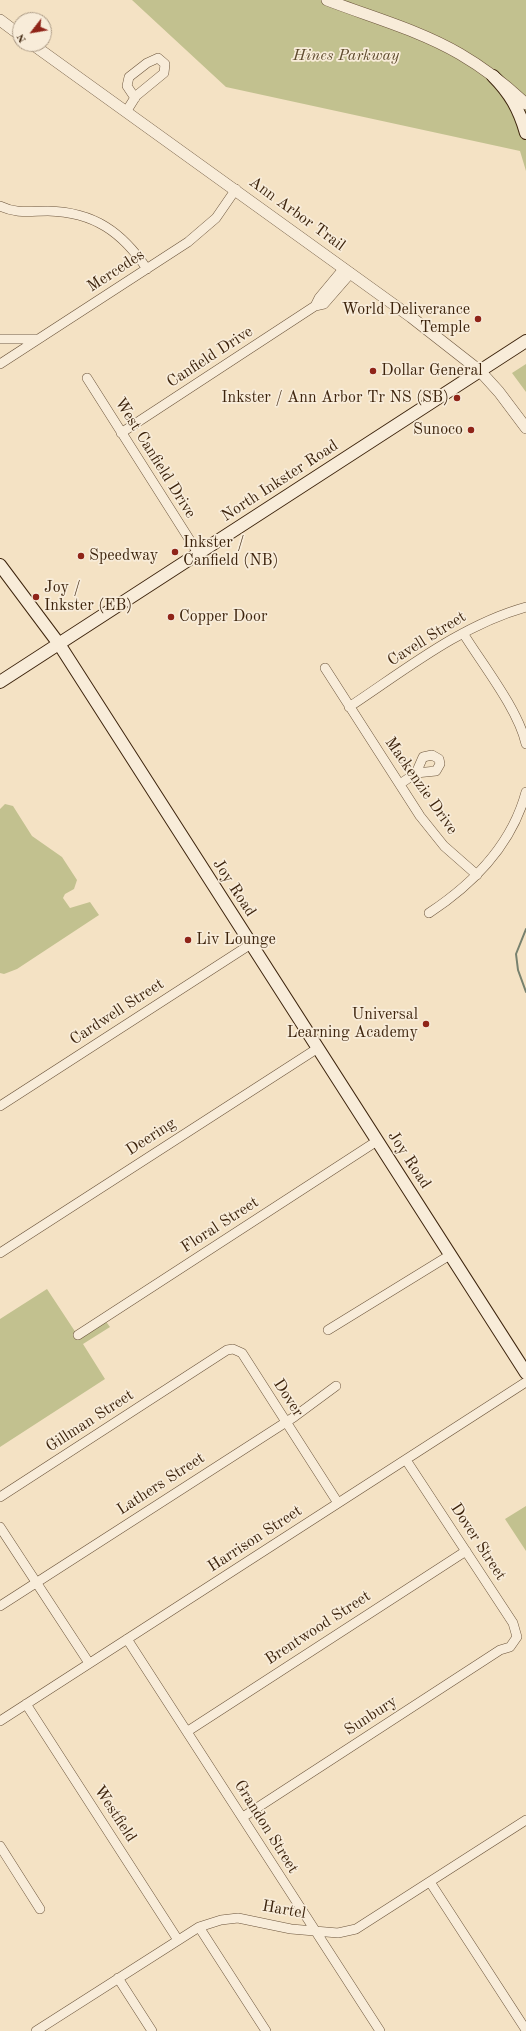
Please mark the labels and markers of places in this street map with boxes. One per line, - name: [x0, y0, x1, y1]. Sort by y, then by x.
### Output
- place label: World Deliverance Temple: [342, 300, 470, 338]
- marker: World Deliverance Temple: [473, 314, 483, 324]
- place label: Dollar General: [381, 361, 483, 381]
- marker: Dollar General: [368, 366, 378, 376]
- place label: Inkster / Ann Arbor Tr NS (SB): [221, 388, 449, 408]
- marker: Inkster / Ann Arbor Tr NS (SB): [452, 393, 462, 403]
- place label: Sunoco: [413, 420, 463, 440]
- marker: Sunoco: [466, 425, 476, 435]
- place label: Inkster / Canfield (NB): [183, 533, 278, 571]
- place label: Speedway: [89, 546, 158, 566]
- marker: Inkster / Canfield (NB): [170, 547, 180, 557]
- marker: Speedway: [76, 551, 86, 561]
- place label: Joy / Inkster (EB): [44, 578, 132, 616]
- marker: Joy / Inkster (EB): [31, 592, 41, 602]
- place label: Copper Door: [179, 607, 268, 627]
- marker: Copper Door: [166, 612, 176, 622]
- place label: Liv Lounge: [196, 930, 276, 950]
- marker: Liv Lounge: [183, 935, 193, 945]
- place label: Universal Learning Academy: [287, 1005, 418, 1043]
- marker: Universal Learning Academy: [421, 1019, 431, 1029]

